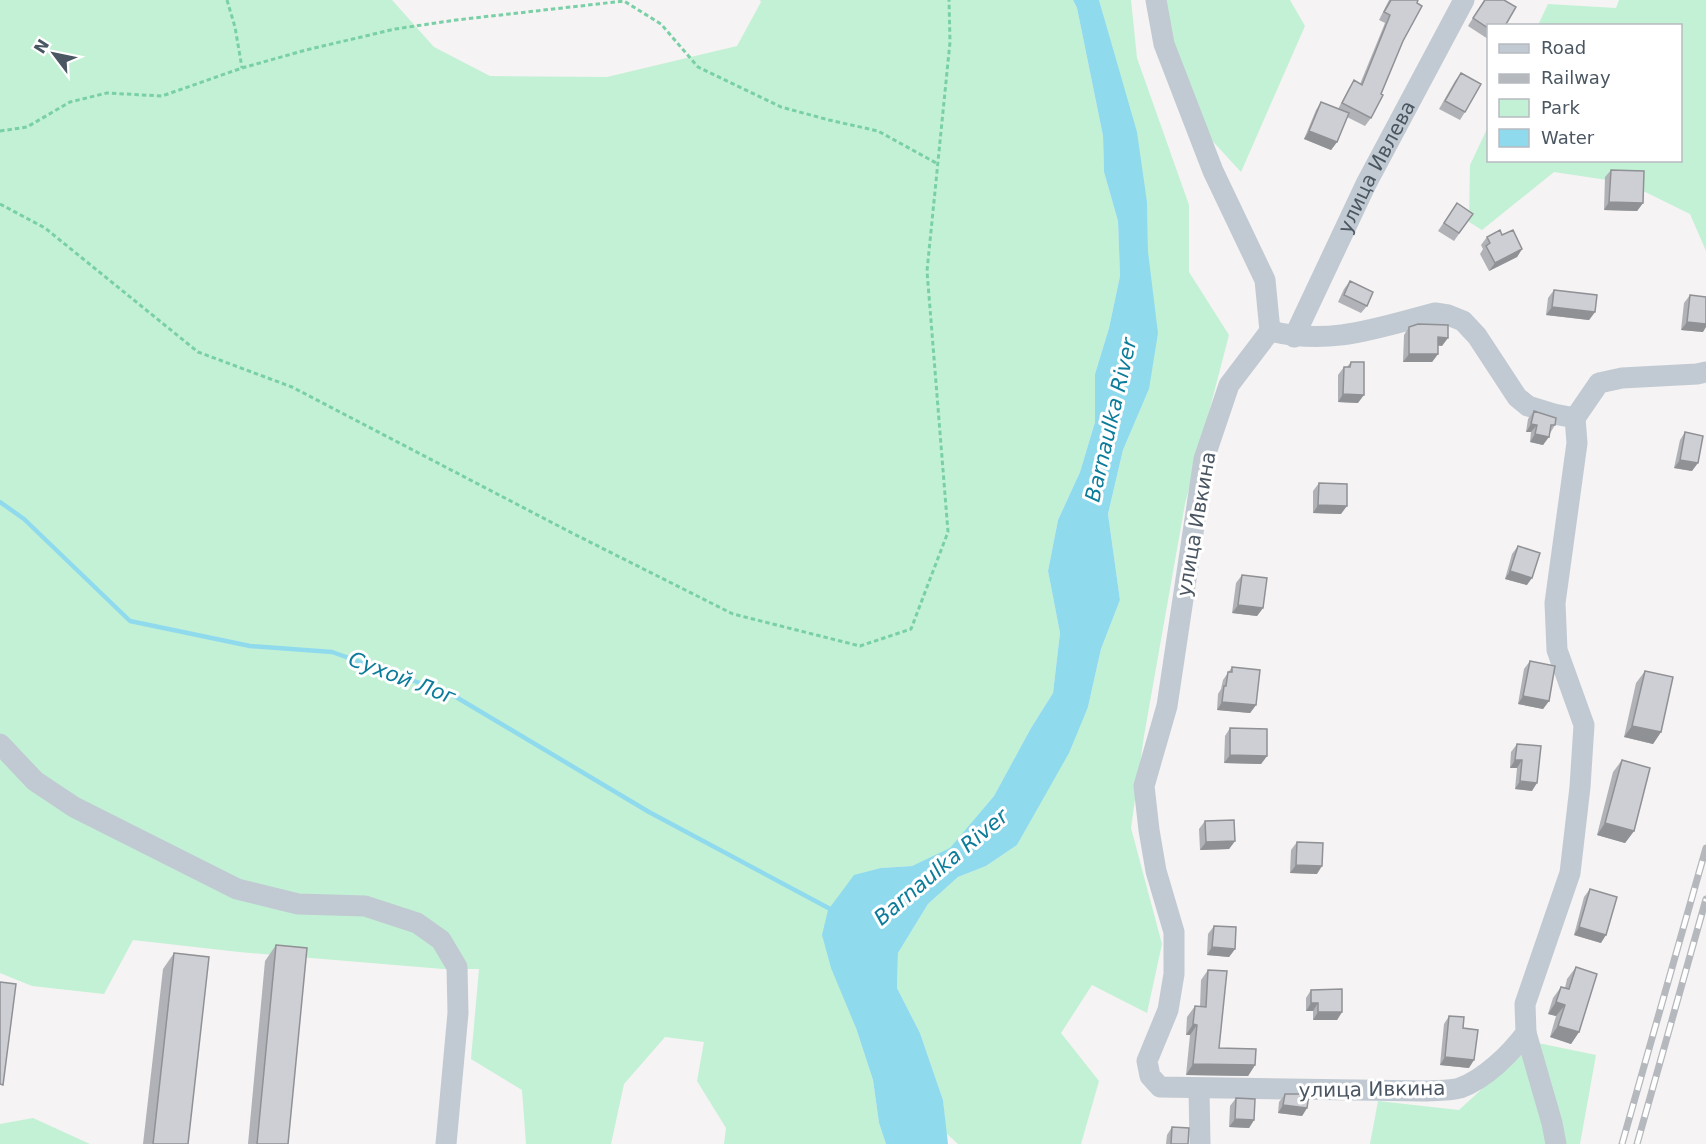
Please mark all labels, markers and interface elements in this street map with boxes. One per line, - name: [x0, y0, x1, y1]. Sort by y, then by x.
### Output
- north arrow: [24, 24, 84, 84]
- legend: [1487, 24, 1682, 162]
- text: N: [30, 36, 53, 57]
- text: Road: [1541, 37, 1586, 58]
- text: Railway: [1541, 67, 1611, 88]
- street label: улица Ивлева: [1333, 96, 1420, 237]
- text: Park: [1541, 97, 1580, 118]
- text: Water: [1541, 127, 1595, 148]
- water label: Barnaulka River: [1080, 334, 1142, 504]
- street label: улица Ивкина: [1171, 450, 1221, 598]
- water label: Сухой Лог: [345, 647, 460, 710]
- water label: Barnaulka River: [869, 803, 1014, 930]
- street label: улица Ивкина: [1298, 1076, 1446, 1102]

